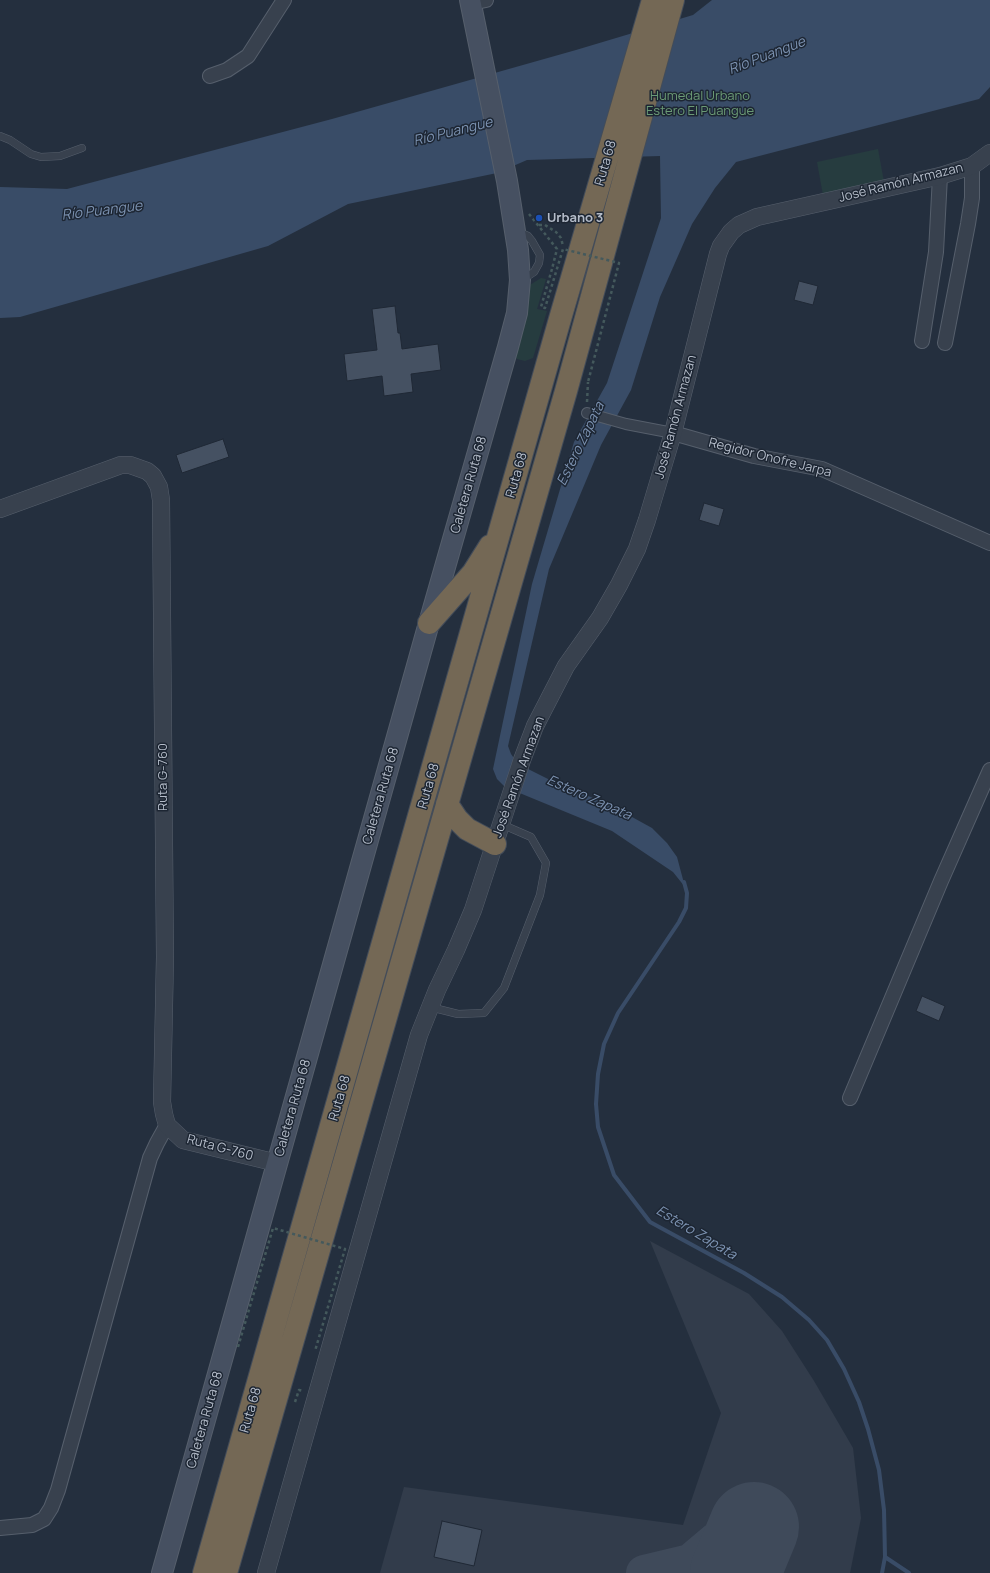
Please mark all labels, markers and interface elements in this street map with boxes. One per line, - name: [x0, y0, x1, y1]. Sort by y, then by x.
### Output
- water label: Río Puangue: [726, 34, 808, 78]
- park label: Humedal Urbano Estero El Puangue: [646, 88, 754, 119]
- water label: Río Puangue: [412, 114, 494, 150]
- street label: Ruta 68: [592, 138, 620, 188]
- street label: José Ramón Armazan: [837, 160, 965, 206]
- water label: Río Puangue: [61, 198, 143, 224]
- place label: Urbano 3: [547, 210, 603, 226]
- marker: Urbano 3: [534, 213, 544, 223]
- street label: José Ramón Armazan: [652, 353, 700, 481]
- water label: Estero Zapata: [554, 400, 608, 488]
- street label: Caletera Ruta 68: [448, 435, 490, 535]
- street label: Regidor Onofre Jarpa: [707, 435, 833, 481]
- street label: Ruta 68: [503, 450, 531, 500]
- street label: José Ramón Armazan: [490, 714, 548, 840]
- street label: Ruta G-760: [155, 743, 171, 811]
- street label: Caletera Ruta 68: [360, 746, 402, 846]
- street label: Ruta 68: [415, 761, 443, 811]
- water label: Estero Zapata: [544, 772, 634, 824]
- street label: Caletera Ruta 68: [272, 1058, 314, 1158]
- street label: Ruta 68: [326, 1073, 354, 1123]
- street label: Ruta G-760: [185, 1132, 255, 1164]
- water label: Estero Zapata: [653, 1202, 739, 1264]
- street label: Caletera Ruta 68: [184, 1370, 226, 1470]
- street label: Ruta 68: [237, 1385, 265, 1435]

